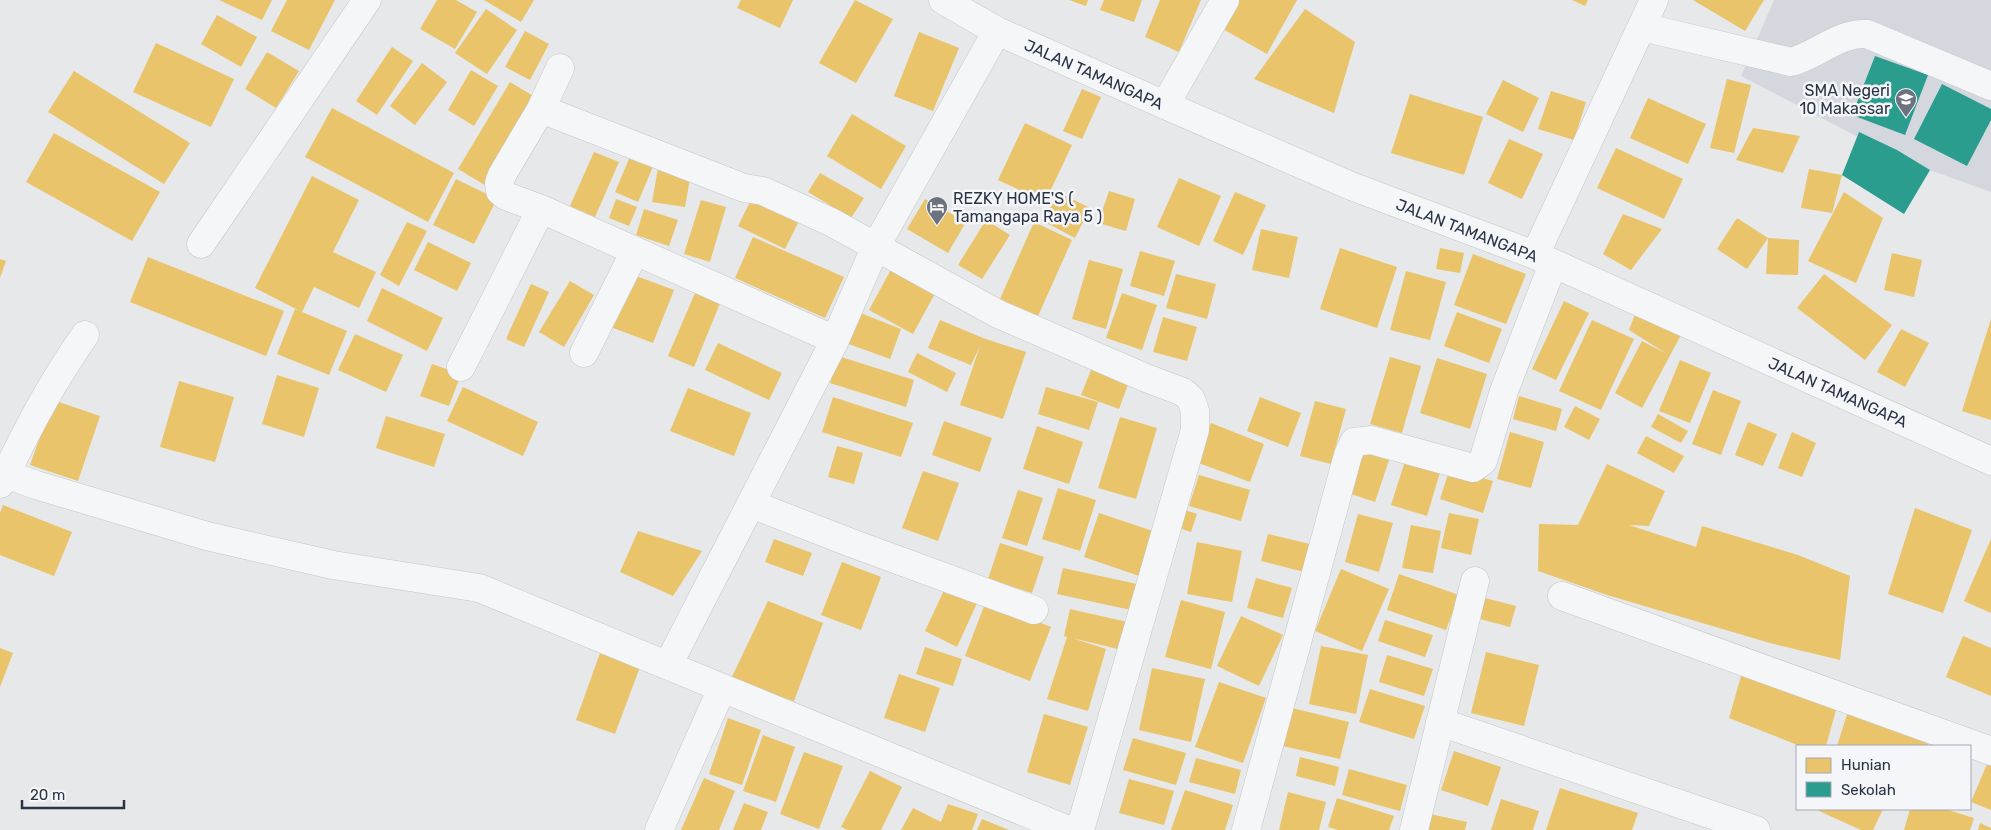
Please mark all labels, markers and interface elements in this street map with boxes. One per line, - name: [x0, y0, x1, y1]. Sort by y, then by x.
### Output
- street label: JALAN TAMANGAPA: [1021, 35, 1166, 114]
- place label: SMA Negeri 10 Makassar: [1799, 81, 1890, 118]
- school or university icon: SMA Negeri 10 Makassar: [1894, 87, 1918, 118]
- place label: REZKY HOME'S ( Tamangapa Raya 5 ): [953, 189, 1102, 226]
- hotel icon: REZKY HOME'S ( Tamangapa Raya 5 ): [925, 195, 949, 226]
- street label: JALAN TAMANGAPA: [1393, 195, 1541, 266]
- street label: JALAN TAMANGAPA: [1765, 353, 1910, 432]
- legend: [1796, 745, 1971, 810]
- text: Hunian: [1841, 756, 1891, 774]
- scale bar: [22, 778, 125, 810]
- text: Sekolah: [1841, 781, 1896, 799]
- text: 20 m: [30, 786, 65, 804]

